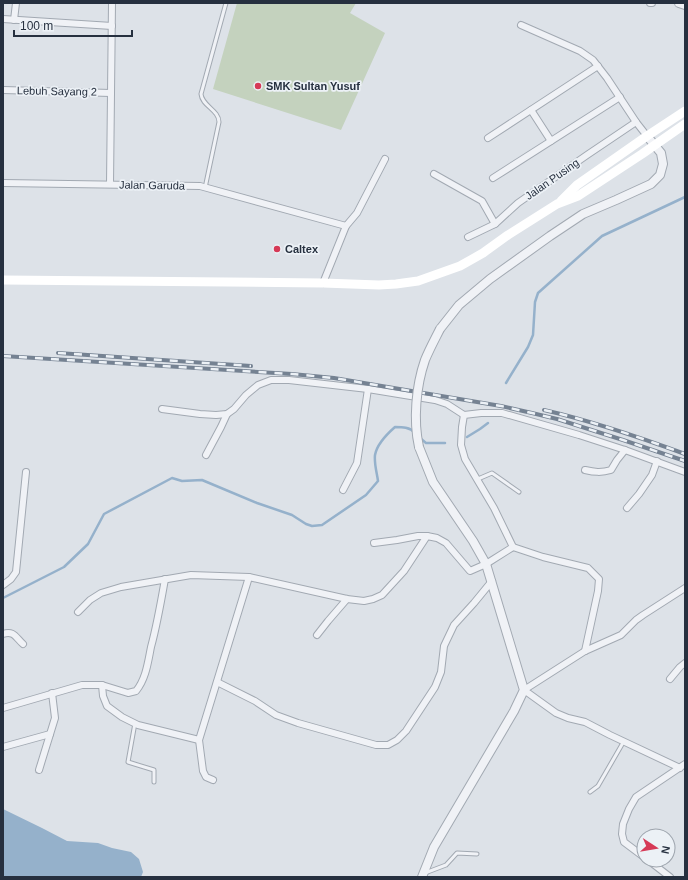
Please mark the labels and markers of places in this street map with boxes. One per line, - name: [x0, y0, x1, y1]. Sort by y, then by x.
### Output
- place label: SMK Sultan Yusuf: [266, 80, 360, 92]
- marker: SMK Sultan Yusuf: [253, 81, 263, 91]
- place label: Caltex: [285, 243, 319, 255]
- marker: Caltex: [272, 244, 282, 254]

